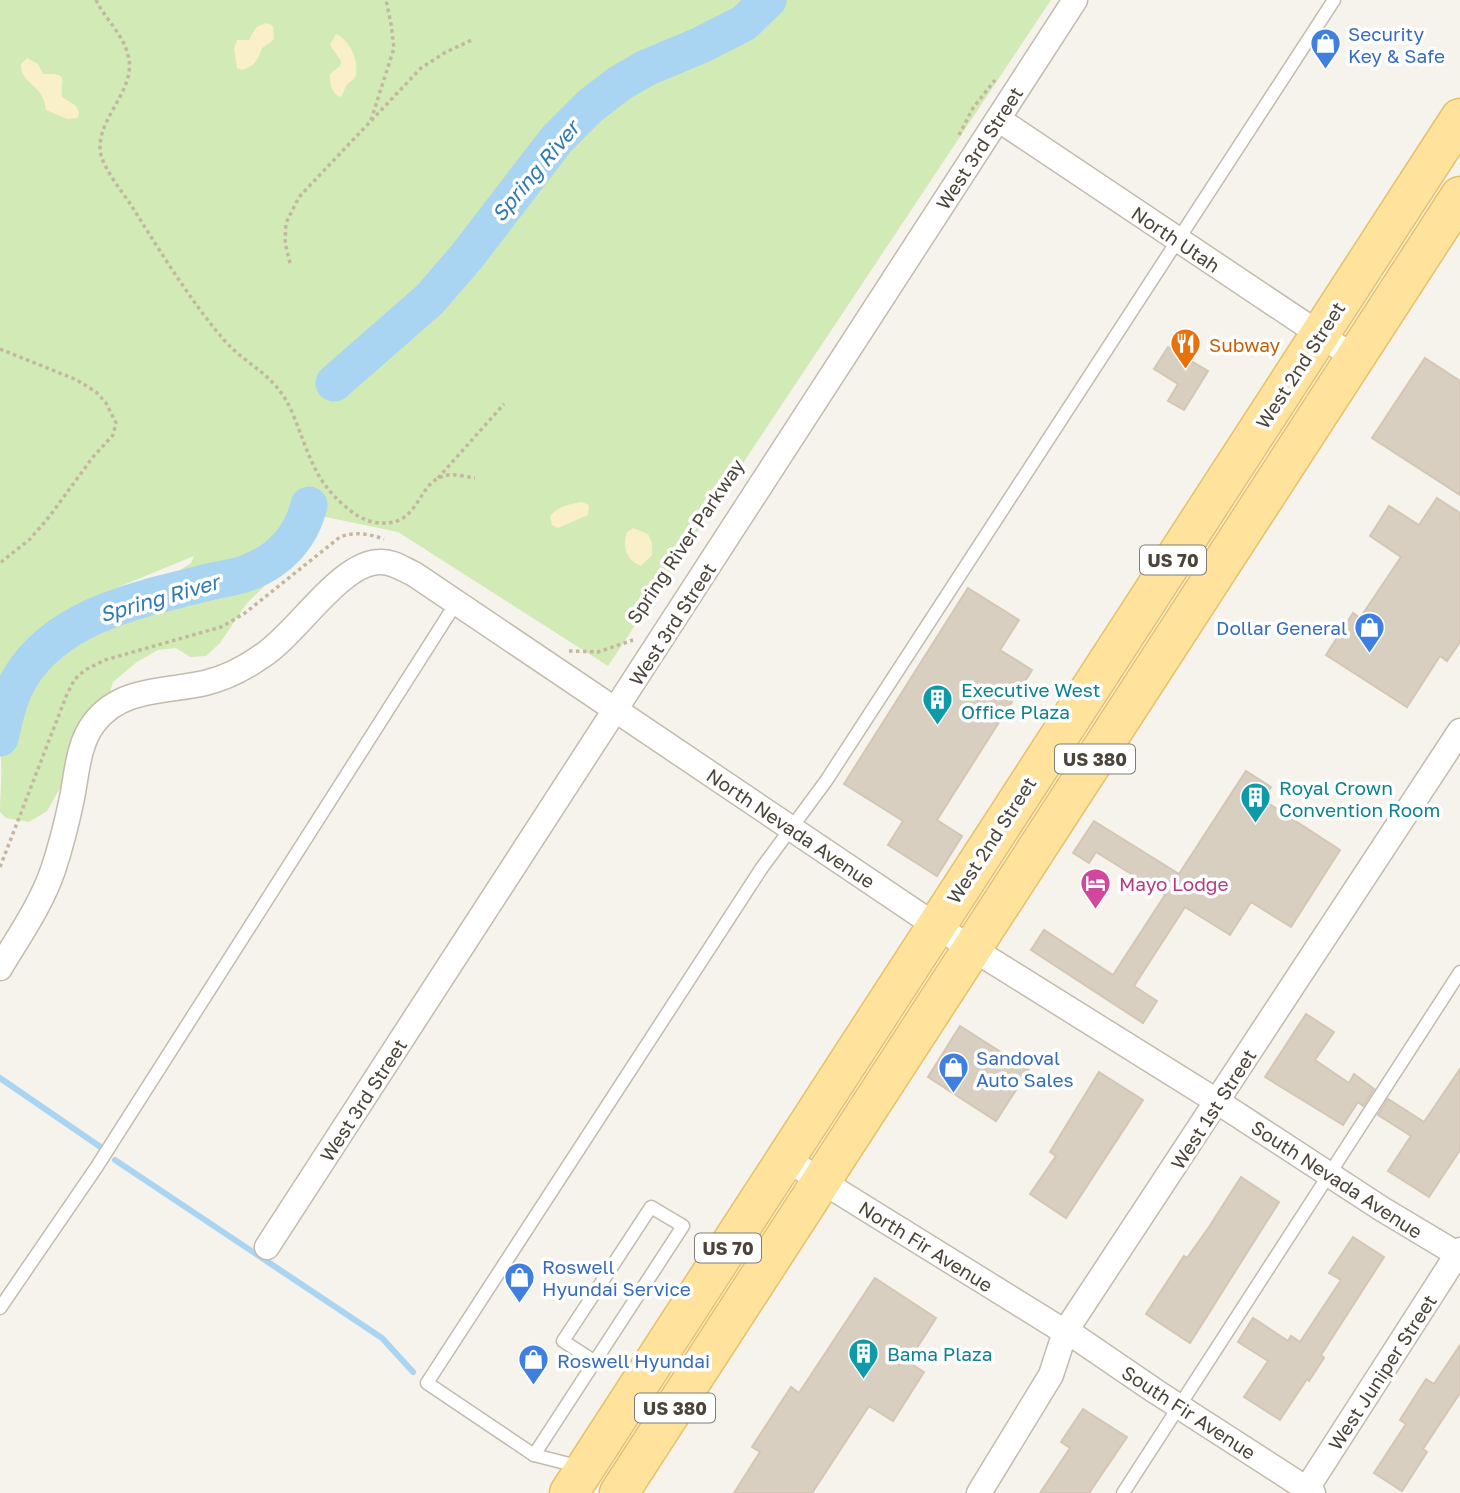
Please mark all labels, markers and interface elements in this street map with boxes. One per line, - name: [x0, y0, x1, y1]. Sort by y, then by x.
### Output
- place label: Security Key & Safe: [1348, 22, 1445, 67]
- shop icon: Security Key & Safe: [1308, 27, 1342, 71]
- street label: West 3rd Street: [931, 82, 1027, 214]
- water label: Spring River: [486, 113, 586, 226]
- street label: North Utah: [1127, 201, 1225, 277]
- street label: West 2nd Street: [1251, 297, 1349, 433]
- restaurant icon: Subway: [1169, 327, 1203, 371]
- place label: Subway: [1209, 333, 1281, 356]
- street label: Spring River Parkway: [621, 454, 749, 628]
- road number: US 70: [1140, 546, 1206, 574]
- street label: West 3rd Street: [624, 558, 720, 690]
- water label: Spring River: [96, 568, 224, 627]
- shop icon: Dollar General: [1353, 610, 1387, 654]
- place label: Dollar General: [1216, 616, 1347, 639]
- place label: Executive West Office Plaza: [961, 678, 1100, 723]
- building icon: Executive West Office Plaza: [921, 683, 955, 727]
- road number: US 380: [1055, 744, 1135, 774]
- street label: North Nevada Avenue: [703, 763, 879, 893]
- street label: West 2nd Street: [942, 772, 1040, 908]
- place label: Royal Crown Convention Room: [1279, 776, 1440, 821]
- building icon: Royal Crown Convention Room: [1239, 781, 1273, 825]
- hotel icon: Mayo Lodge: [1079, 866, 1113, 910]
- place label: Mayo Lodge: [1119, 872, 1229, 895]
- street label: West 3rd Street: [315, 1034, 411, 1166]
- street label: West 1st Street: [1166, 1045, 1260, 1173]
- place label: Sandoval Auto Sales: [976, 1046, 1073, 1091]
- shop icon: Sandoval Auto Sales: [936, 1051, 970, 1095]
- street label: South Nevada Avenue: [1247, 1115, 1427, 1243]
- street label: North Fir Avenue: [855, 1196, 997, 1296]
- road number: US 70: [695, 1233, 761, 1262]
- place label: Roswell Hyundai Service: [542, 1255, 691, 1300]
- shop icon: Roswell Hyundai Service: [502, 1260, 536, 1304]
- street label: West Juniper Street: [1323, 1290, 1441, 1454]
- building icon: Bama Plaza: [847, 1336, 881, 1380]
- place label: Bama Plaza: [887, 1342, 992, 1365]
- shop icon: Roswell Hyundai: [517, 1343, 551, 1387]
- place label: Roswell Hyundai: [557, 1349, 710, 1372]
- street label: South Fir Avenue: [1118, 1360, 1260, 1464]
- road number: US 380: [635, 1394, 715, 1422]

